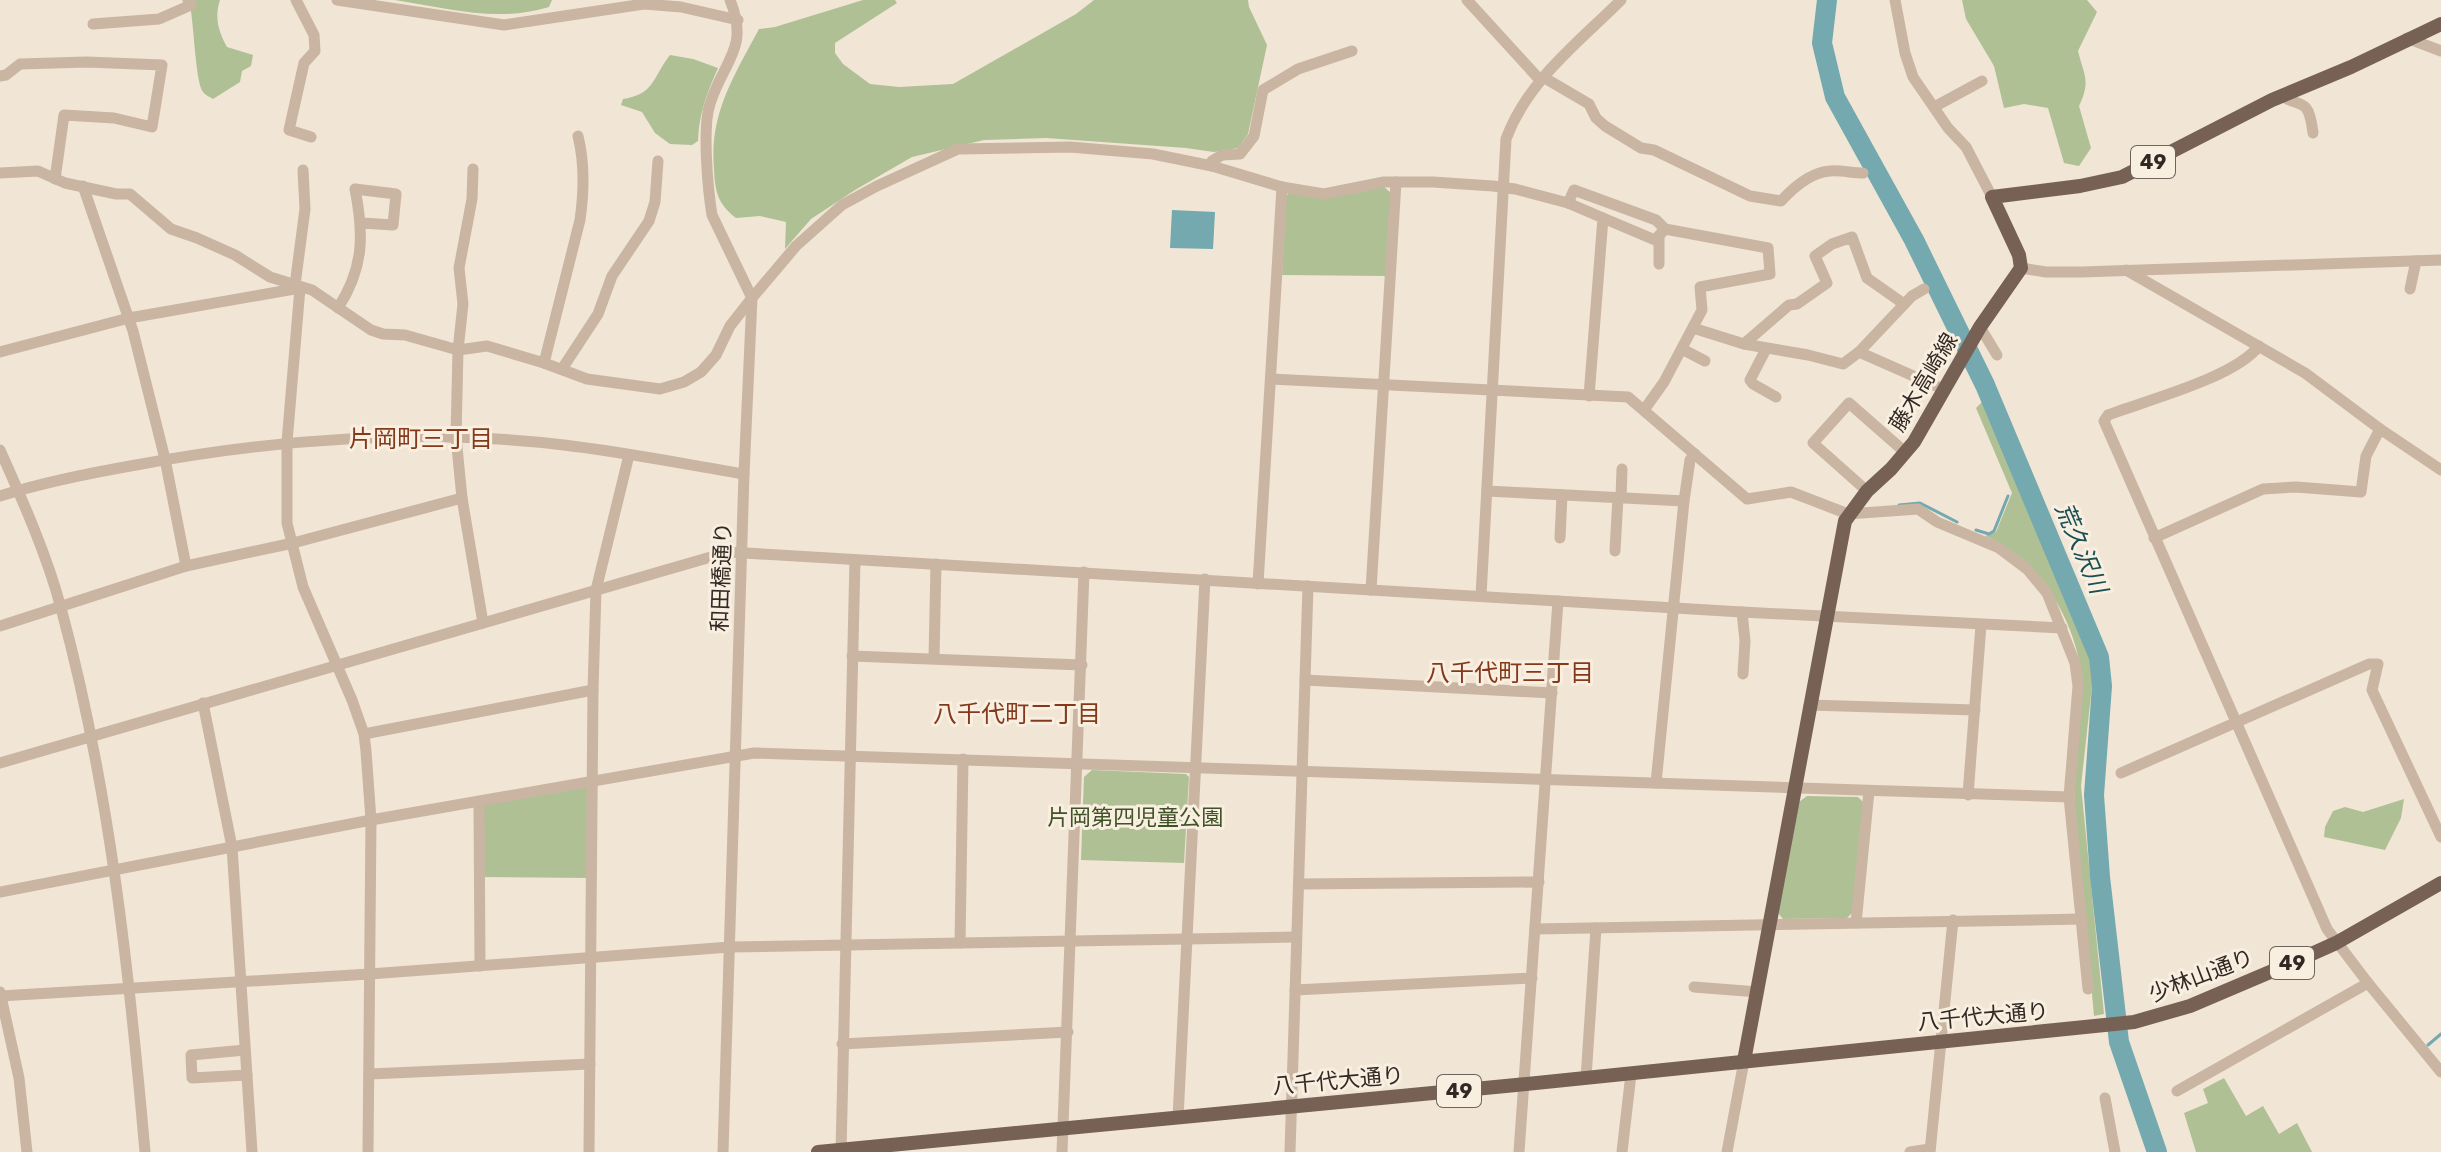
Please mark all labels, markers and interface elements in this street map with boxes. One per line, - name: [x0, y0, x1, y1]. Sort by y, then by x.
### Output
- road number: 49: [2131, 146, 2175, 178]
- street label: 藤木高崎線: [1884, 328, 1963, 436]
- district label: 片岡町三丁目: [349, 425, 493, 453]
- water label: 荒久沢川: [2049, 498, 2114, 600]
- street label: 和田橋通り: [706, 522, 737, 632]
- district label: 八千代町三丁目: [1426, 659, 1594, 687]
- district label: 八千代町二丁目: [933, 700, 1101, 728]
- park label: 片岡第四児童公園: [1047, 804, 1223, 831]
- street label: 少林山通り: [2145, 943, 2257, 1008]
- road number: 49: [2270, 947, 2314, 979]
- street label: 八千代大通り: [1916, 997, 2050, 1036]
- street label: 八千代大通り: [1271, 1061, 1405, 1100]
- road number: 49: [1437, 1075, 1481, 1107]

